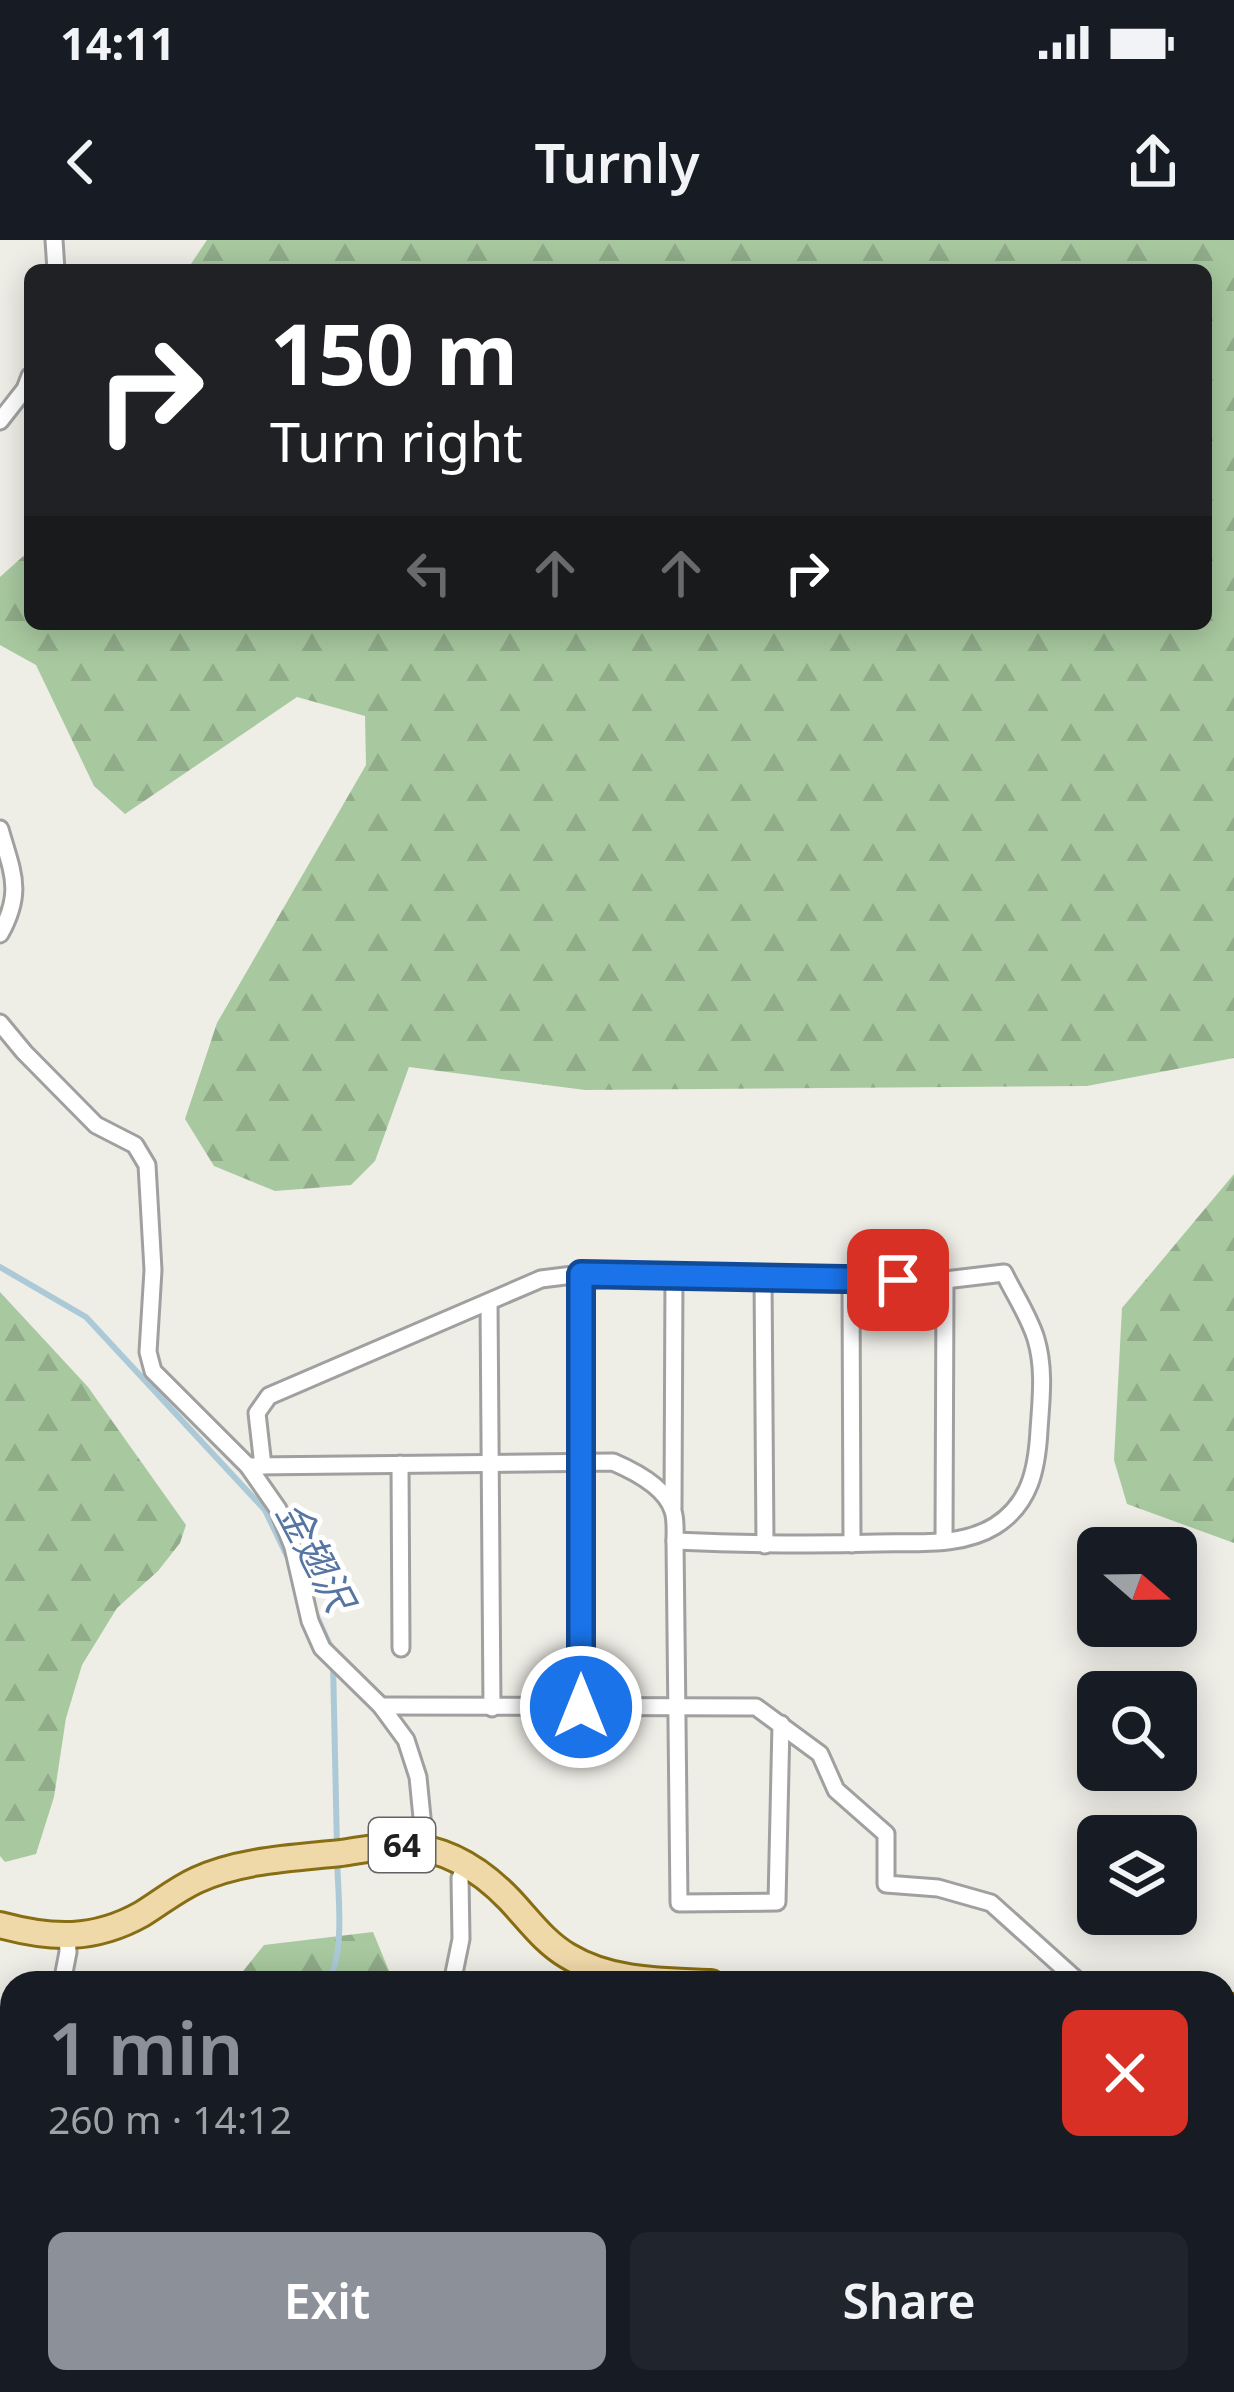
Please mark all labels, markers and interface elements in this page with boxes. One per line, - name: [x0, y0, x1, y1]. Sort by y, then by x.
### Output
- text: 14:11: [60, 12, 176, 73]
- text: Turnly: [534, 125, 700, 199]
- icon: back: [48, 129, 114, 195]
- icon: share: [1120, 129, 1186, 195]
- text: 150 m: [270, 295, 518, 410]
- icon: right: [72, 312, 228, 468]
- text: Turn right: [270, 404, 523, 478]
- icon: left: [396, 540, 462, 606]
- icon: ahead: [522, 540, 588, 606]
- icon: ahead: [648, 540, 714, 606]
- icon: right: [774, 540, 840, 606]
- pin: [847, 1229, 949, 1331]
- icon: arrive: [865, 1247, 931, 1313]
- water label: 金翅沢: [265, 1491, 370, 1624]
- north arrow: [1077, 1527, 1197, 1647]
- map controls: [1077, 1527, 1197, 1935]
- position arrow: [518, 1644, 644, 1770]
- button: search: [1077, 1671, 1197, 1791]
- button: layers: [1077, 1815, 1197, 1935]
- road number: 64: [369, 1818, 435, 1872]
- text: 1 min: [48, 1998, 243, 2096]
- button: close: [1062, 2010, 1188, 2136]
- text: 260 m · 14:12: [48, 2092, 292, 2145]
- button: Exit: [48, 2232, 606, 2370]
- button: Share: [630, 2232, 1188, 2370]

